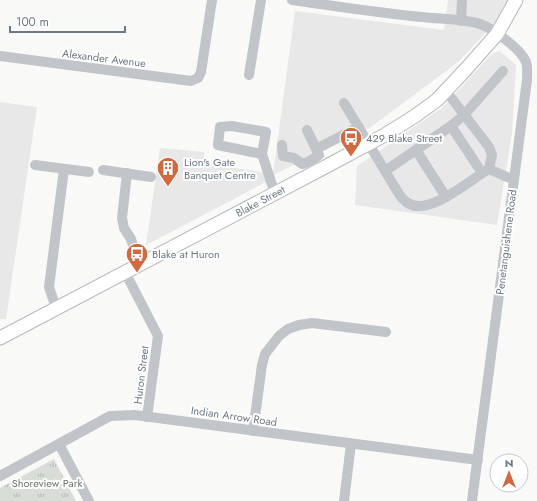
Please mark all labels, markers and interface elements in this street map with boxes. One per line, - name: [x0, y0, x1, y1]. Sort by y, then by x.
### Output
- scale bar: [10, 8, 125, 34]
- text: 100 m: [16, 13, 49, 31]
- street label: Alexander Avenue: [61, 45, 147, 71]
- bus stop icon: 429 Blake Street: [338, 125, 364, 158]
- place label: 429 Blake Street: [366, 130, 443, 146]
- place label: Lion's Gate Banquet Centre: [184, 154, 256, 183]
- building icon: Lion's Gate Banquet Centre: [155, 155, 181, 188]
- street label: Blake Street: [233, 181, 288, 221]
- street label: Penetanguishene Road: [492, 189, 520, 295]
- bus stop icon: Blake at Huron: [124, 241, 150, 274]
- place label: Blake at Huron: [152, 246, 220, 262]
- street label: Huron Street: [129, 345, 153, 405]
- street label: Indian Arrow Road: [190, 402, 278, 430]
- north arrow: [489, 453, 529, 493]
- text: N: [505, 455, 513, 471]
- park label: Shoreview Park: [12, 475, 82, 491]

